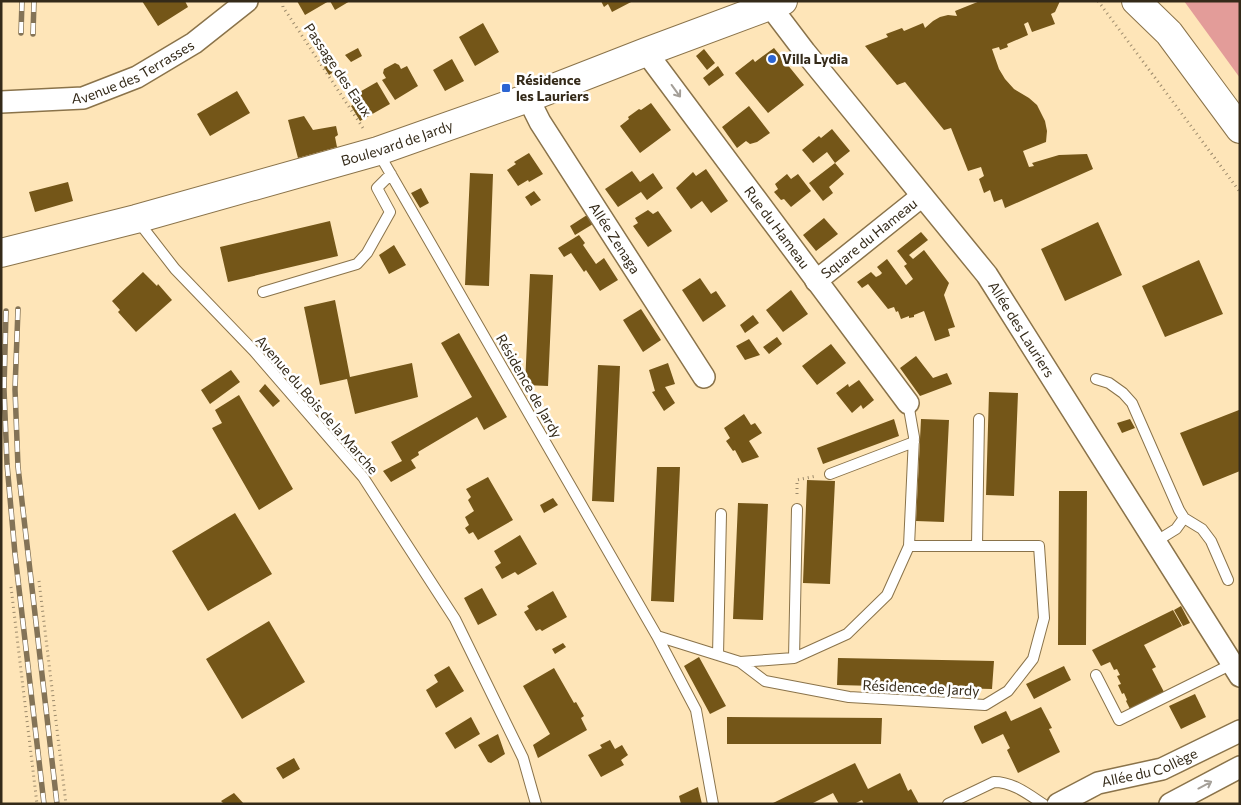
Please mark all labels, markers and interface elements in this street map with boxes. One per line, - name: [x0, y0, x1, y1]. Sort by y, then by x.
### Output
- street label: Passage des Eaux: [301, 20, 376, 120]
- street label: Avenue des Terrasses: [71, 36, 197, 107]
- place label: Villa Lydia: [782, 50, 848, 67]
- marker: Villa Lydia: [766, 53, 778, 65]
- place label: Résidence les Lauriers: [516, 71, 590, 104]
- marker: Résidence les Lauriers: [500, 82, 512, 94]
- one-way arrow: [670, 84, 681, 97]
- street label: Boulevard de Jardy: [339, 116, 455, 169]
- street label: Rue du Hameau: [741, 183, 814, 272]
- street label: Square du Hameau: [817, 194, 920, 282]
- street label: Allée Zenaga: [586, 199, 644, 277]
- street label: Allée des Lauriers: [985, 278, 1058, 380]
- street label: Résidence de Jardy: [493, 331, 566, 441]
- street label: Avenue du Bois de la Marche: [253, 332, 382, 477]
- street label: Résidence de Jardy: [862, 676, 980, 699]
- street label: Allée du Collège: [1100, 744, 1200, 790]
- one-way arrow: [1197, 780, 1212, 790]

